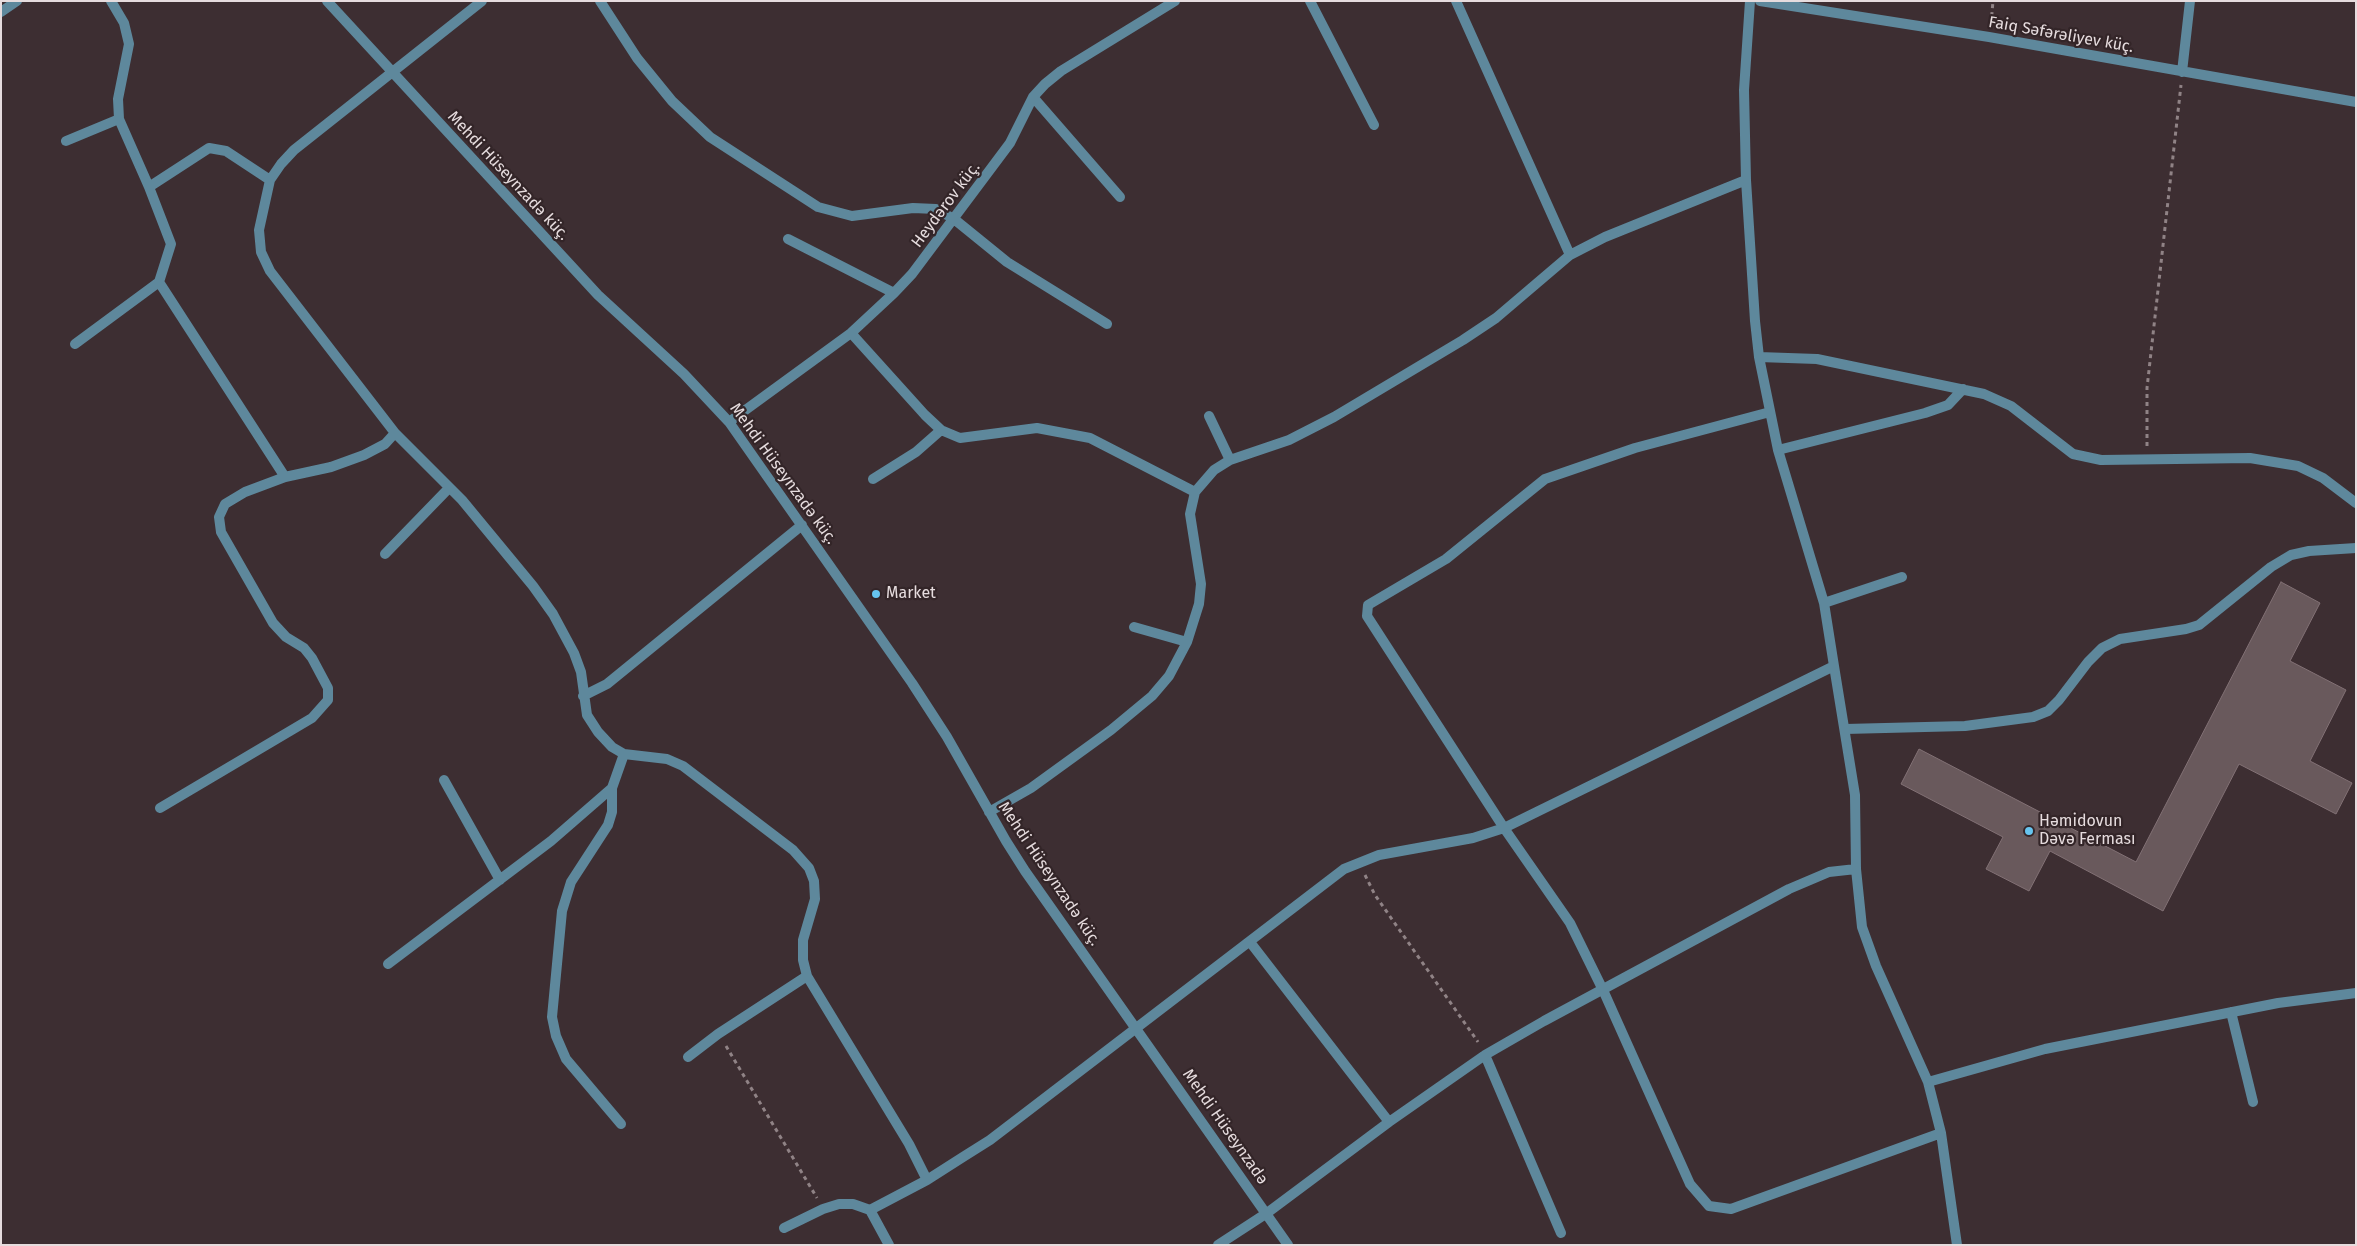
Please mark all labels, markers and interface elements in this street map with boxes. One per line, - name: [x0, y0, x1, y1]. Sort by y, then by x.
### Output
- street label: Faiq Səfərəliyev küç.: [1987, 13, 2135, 57]
- street label: Mehdi Hüseynzadə küç.: [443, 107, 573, 245]
- street label: Heydərov küç.: [908, 159, 984, 251]
- street label: Mehdi Hüseynzadə küç.: [725, 400, 841, 548]
- place label: Market: [886, 584, 936, 604]
- marker: Market: [870, 588, 882, 600]
- street label: Mehdi Hüseynzadə küç.: [994, 798, 1104, 950]
- place label: Həmidovun Dəvə Ferması: [2039, 812, 2135, 850]
- marker: Həmidovun Dəvə Ferması: [2023, 825, 2035, 837]
- street label: Mehdi Hüseynzadə: [1178, 1066, 1272, 1188]

